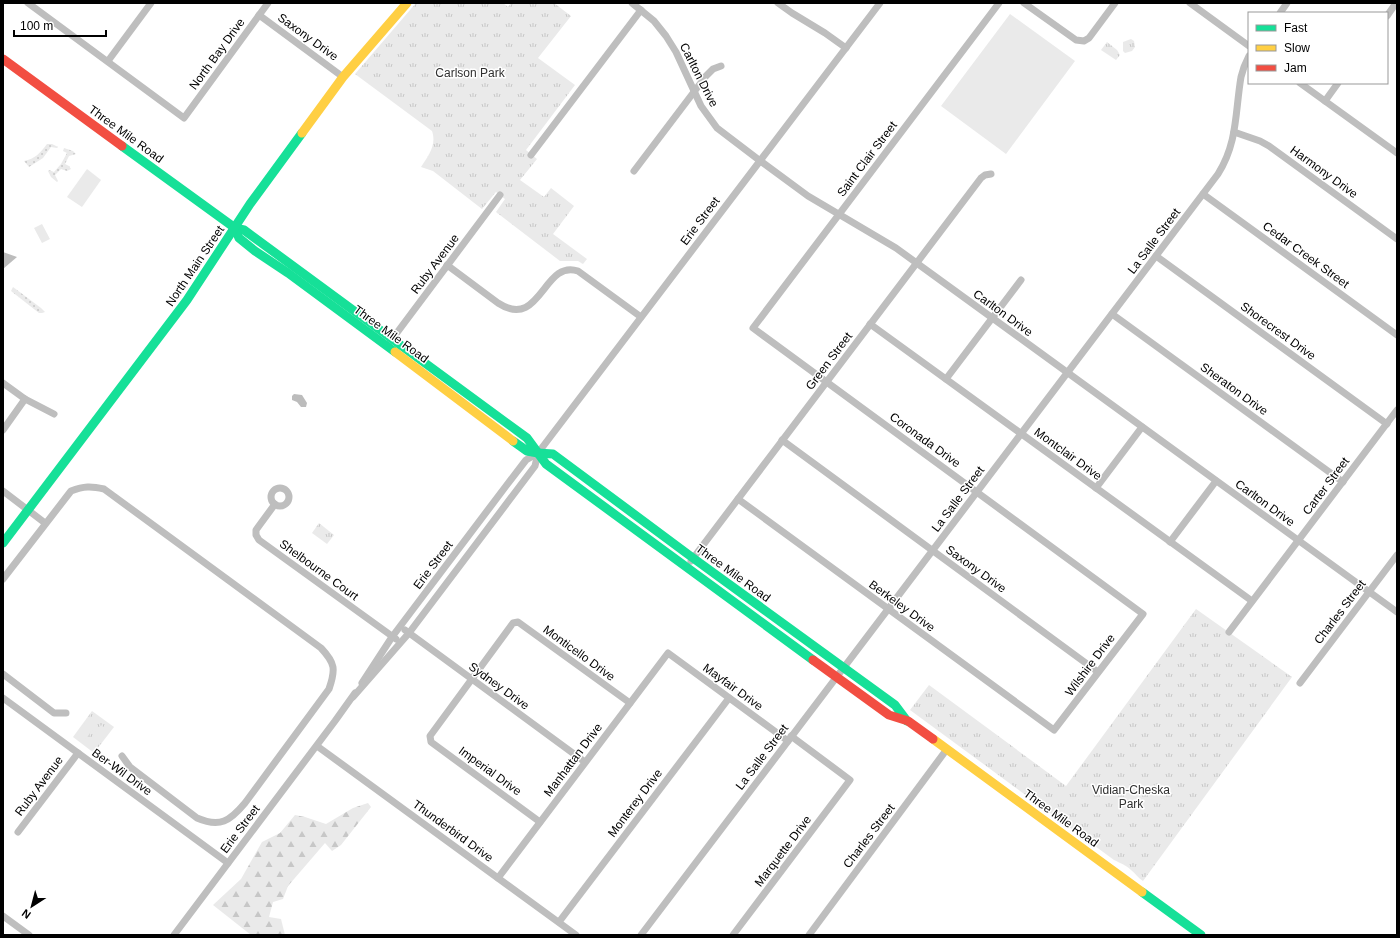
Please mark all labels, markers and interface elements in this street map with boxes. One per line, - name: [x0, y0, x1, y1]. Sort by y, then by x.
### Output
- street label: Saxony Drive: [275, 10, 341, 64]
- scale bar: [14, 12, 106, 38]
- legend: [1248, 12, 1388, 84]
- street label: North Bay Drive: [186, 15, 248, 92]
- text: 100 m: [20, 19, 53, 33]
- text: Fast: [1284, 21, 1308, 35]
- street label: Carlton Drive: [677, 41, 721, 110]
- text: Slow: [1284, 41, 1310, 55]
- text: Jam: [1284, 61, 1307, 75]
- park label: Carlson Park: [435, 66, 506, 80]
- street label: Three Mile Road: [86, 102, 166, 166]
- street label: Saint Clair Street: [834, 118, 900, 199]
- street label: Harmony Drive: [1288, 143, 1361, 201]
- street label: Erie Street: [677, 194, 723, 248]
- street label: La Salle Street: [1125, 205, 1184, 277]
- street label: Cedar Creek Street: [1260, 219, 1352, 291]
- street label: North Main Street: [163, 223, 227, 309]
- street label: Ruby Avenue: [408, 231, 462, 297]
- street label: Carlton Drive: [971, 287, 1036, 339]
- street label: Shorecrest Drive: [1238, 299, 1319, 363]
- street label: Three Mile Road: [351, 302, 431, 366]
- street label: Green Street: [803, 329, 856, 393]
- street label: Sheraton Drive: [1198, 360, 1271, 418]
- street label: Coronada Drive: [887, 410, 963, 471]
- street label: Montclair Drive: [1032, 425, 1105, 483]
- street label: Carter Street: [1300, 454, 1353, 518]
- street label: La Salle Street: [929, 463, 988, 535]
- street label: Carlton Drive: [1233, 477, 1298, 529]
- street label: Shelbourne Court: [277, 537, 362, 604]
- street label: Erie Street: [410, 538, 456, 592]
- street label: Three Mile Road: [693, 541, 773, 605]
- street label: Saxony Drive: [943, 542, 1009, 596]
- street label: Berkeley Drive: [866, 577, 938, 635]
- street label: Charles Street: [1311, 577, 1369, 647]
- street label: Monticello Drive: [540, 622, 618, 684]
- street label: Wilshire Drive: [1062, 631, 1118, 699]
- street label: Sydney Drive: [466, 659, 532, 713]
- street label: Mayfair Drive: [700, 661, 766, 714]
- street label: Manhattan Drive: [541, 720, 605, 799]
- street label: La Salle Street: [733, 721, 792, 793]
- street label: Imperial Drive: [456, 744, 524, 799]
- street label: Ber-Wil Drive: [89, 746, 155, 799]
- street label: Ruby Avenue: [12, 753, 66, 819]
- street label: Monterey Drive: [605, 766, 665, 840]
- park label: Vidian-Cheska Park: [1092, 783, 1170, 811]
- street label: Three Mile Road: [1021, 786, 1101, 850]
- street label: Thunderbird Drive: [410, 797, 496, 865]
- street label: Charles Street: [840, 801, 898, 871]
- street label: Erie Street: [217, 802, 263, 856]
- street label: Marquette Drive: [752, 812, 814, 889]
- north arrow: [12, 886, 52, 926]
- text: N: [19, 907, 33, 921]

